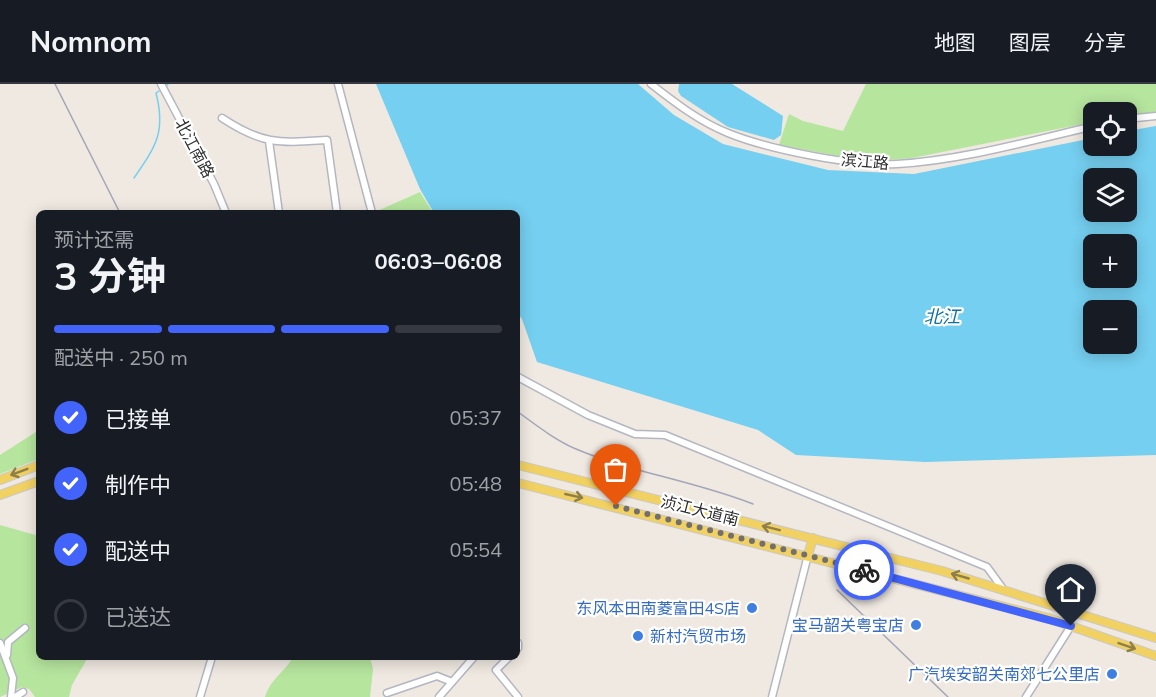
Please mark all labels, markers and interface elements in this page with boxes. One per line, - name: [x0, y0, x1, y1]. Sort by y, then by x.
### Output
- text: Nomnom: [30, 24, 152, 59]
- text: 地图: [934, 29, 976, 55]
- text: 图层: [1009, 29, 1051, 55]
- text: 分享: [1084, 29, 1126, 55]
- map controls: [1083, 102, 1137, 354]
- button: locate: [1083, 102, 1137, 156]
- street label: 北江南路: [171, 115, 219, 181]
- street label: 滨江路: [840, 149, 890, 173]
- button: layers: [1083, 168, 1137, 222]
- text: 预计还需: [54, 227, 134, 252]
- button: +: [1083, 234, 1137, 288]
- text: 06:03–06:08: [374, 247, 502, 275]
- text: 3 分钟: [54, 251, 166, 300]
- button: −: [1083, 300, 1137, 354]
- water label: 北江: [924, 305, 962, 328]
- text: 配送中 · 250 m: [54, 345, 188, 370]
- icon: check: [54, 401, 87, 434]
- text: 已接单: [105, 405, 171, 433]
- text: 05:37: [449, 405, 502, 430]
- pin: [590, 444, 641, 506]
- icon: bag: [599, 453, 632, 486]
- icon: check: [54, 467, 87, 500]
- one-way arrow: [11, 468, 29, 479]
- text: 制作中: [105, 471, 171, 499]
- text: 05:48: [449, 471, 502, 496]
- one-way arrow: [565, 491, 584, 503]
- street label: 浈江大道南: [659, 491, 741, 529]
- one-way arrow: [762, 522, 781, 534]
- icon: check: [54, 533, 87, 566]
- text: 配送中: [105, 537, 171, 565]
- text: 05:54: [449, 537, 502, 562]
- courier: [834, 540, 894, 600]
- icon: bike: [848, 554, 881, 587]
- pin: [1045, 564, 1096, 626]
- one-way arrow: [951, 570, 970, 581]
- icon: home: [1054, 573, 1087, 606]
- place label: 东风本田南菱富田4S店: [576, 598, 740, 618]
- marker: 东风本田南菱富田4S店: [745, 601, 759, 615]
- text: 已送达: [105, 603, 171, 631]
- place label: 宝马韶关粤宝店: [792, 615, 904, 635]
- marker: 宝马韶关粤宝店: [909, 618, 923, 632]
- place label: 新村汽贸市场: [650, 626, 746, 646]
- marker: 新村汽贸市场: [631, 629, 645, 643]
- one-way arrow: [1117, 641, 1136, 652]
- place label: 广汽埃安韶关南郊七公里店: [908, 664, 1100, 684]
- marker: 广汽埃安韶关南郊七公里店: [1105, 667, 1119, 681]

